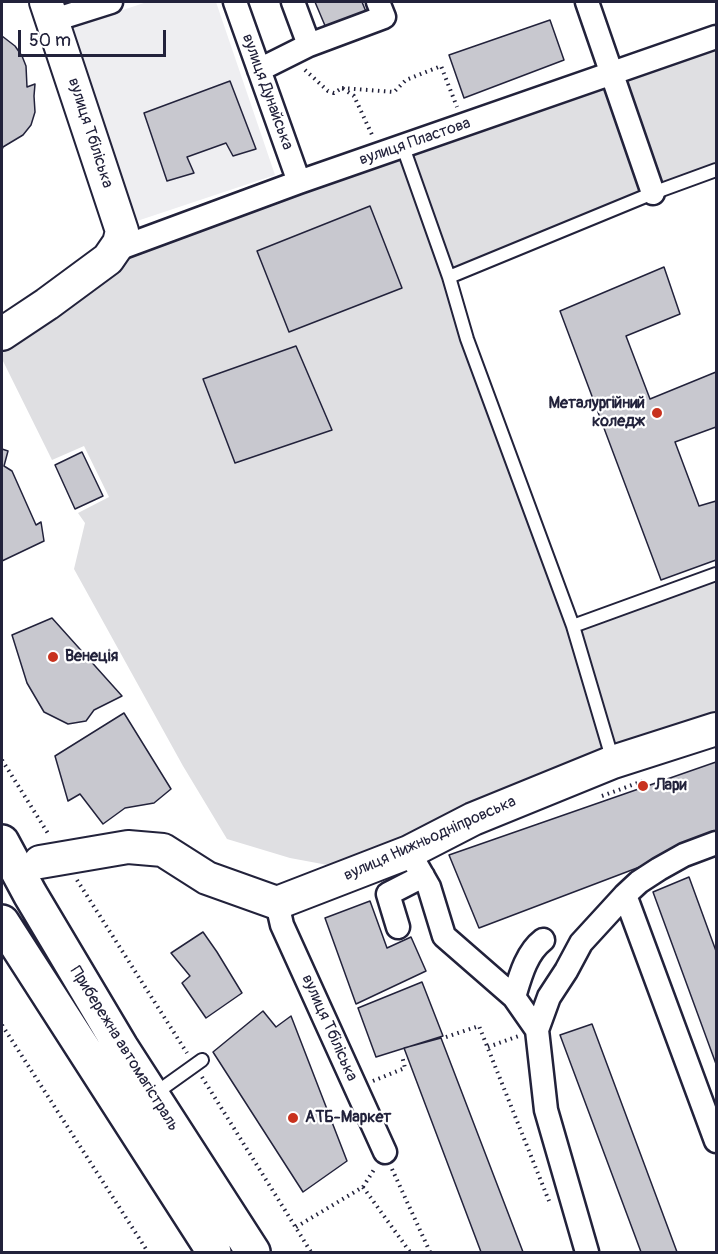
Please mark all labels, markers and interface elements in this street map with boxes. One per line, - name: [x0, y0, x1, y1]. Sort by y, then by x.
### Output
- scale bar: [21, 18, 170, 56]
- text: 50 m: [29, 29, 71, 52]
- street label: вулиця Дунайська: [237, 31, 297, 153]
- street label: вулиця Тбіліська: [63, 76, 117, 190]
- street label: вулиця Пластова: [357, 114, 473, 170]
- place label: Металургійний коледж: [549, 394, 645, 432]
- marker: Металургійний коледж: [650, 406, 664, 420]
- place label: Венеція: [65, 647, 118, 667]
- marker: Венеція: [46, 650, 60, 664]
- place label: Лари: [655, 776, 687, 796]
- marker: Лари: [636, 779, 650, 793]
- street label: вулиця Нижньодніпровська: [341, 792, 519, 886]
- street label: Прибережна автомагістраль: [65, 963, 183, 1135]
- street label: вулиця Тбіліська: [297, 972, 361, 1084]
- place label: АТБ-Маркет: [305, 1108, 391, 1128]
- marker: АТБ-Маркет: [286, 1111, 300, 1125]

